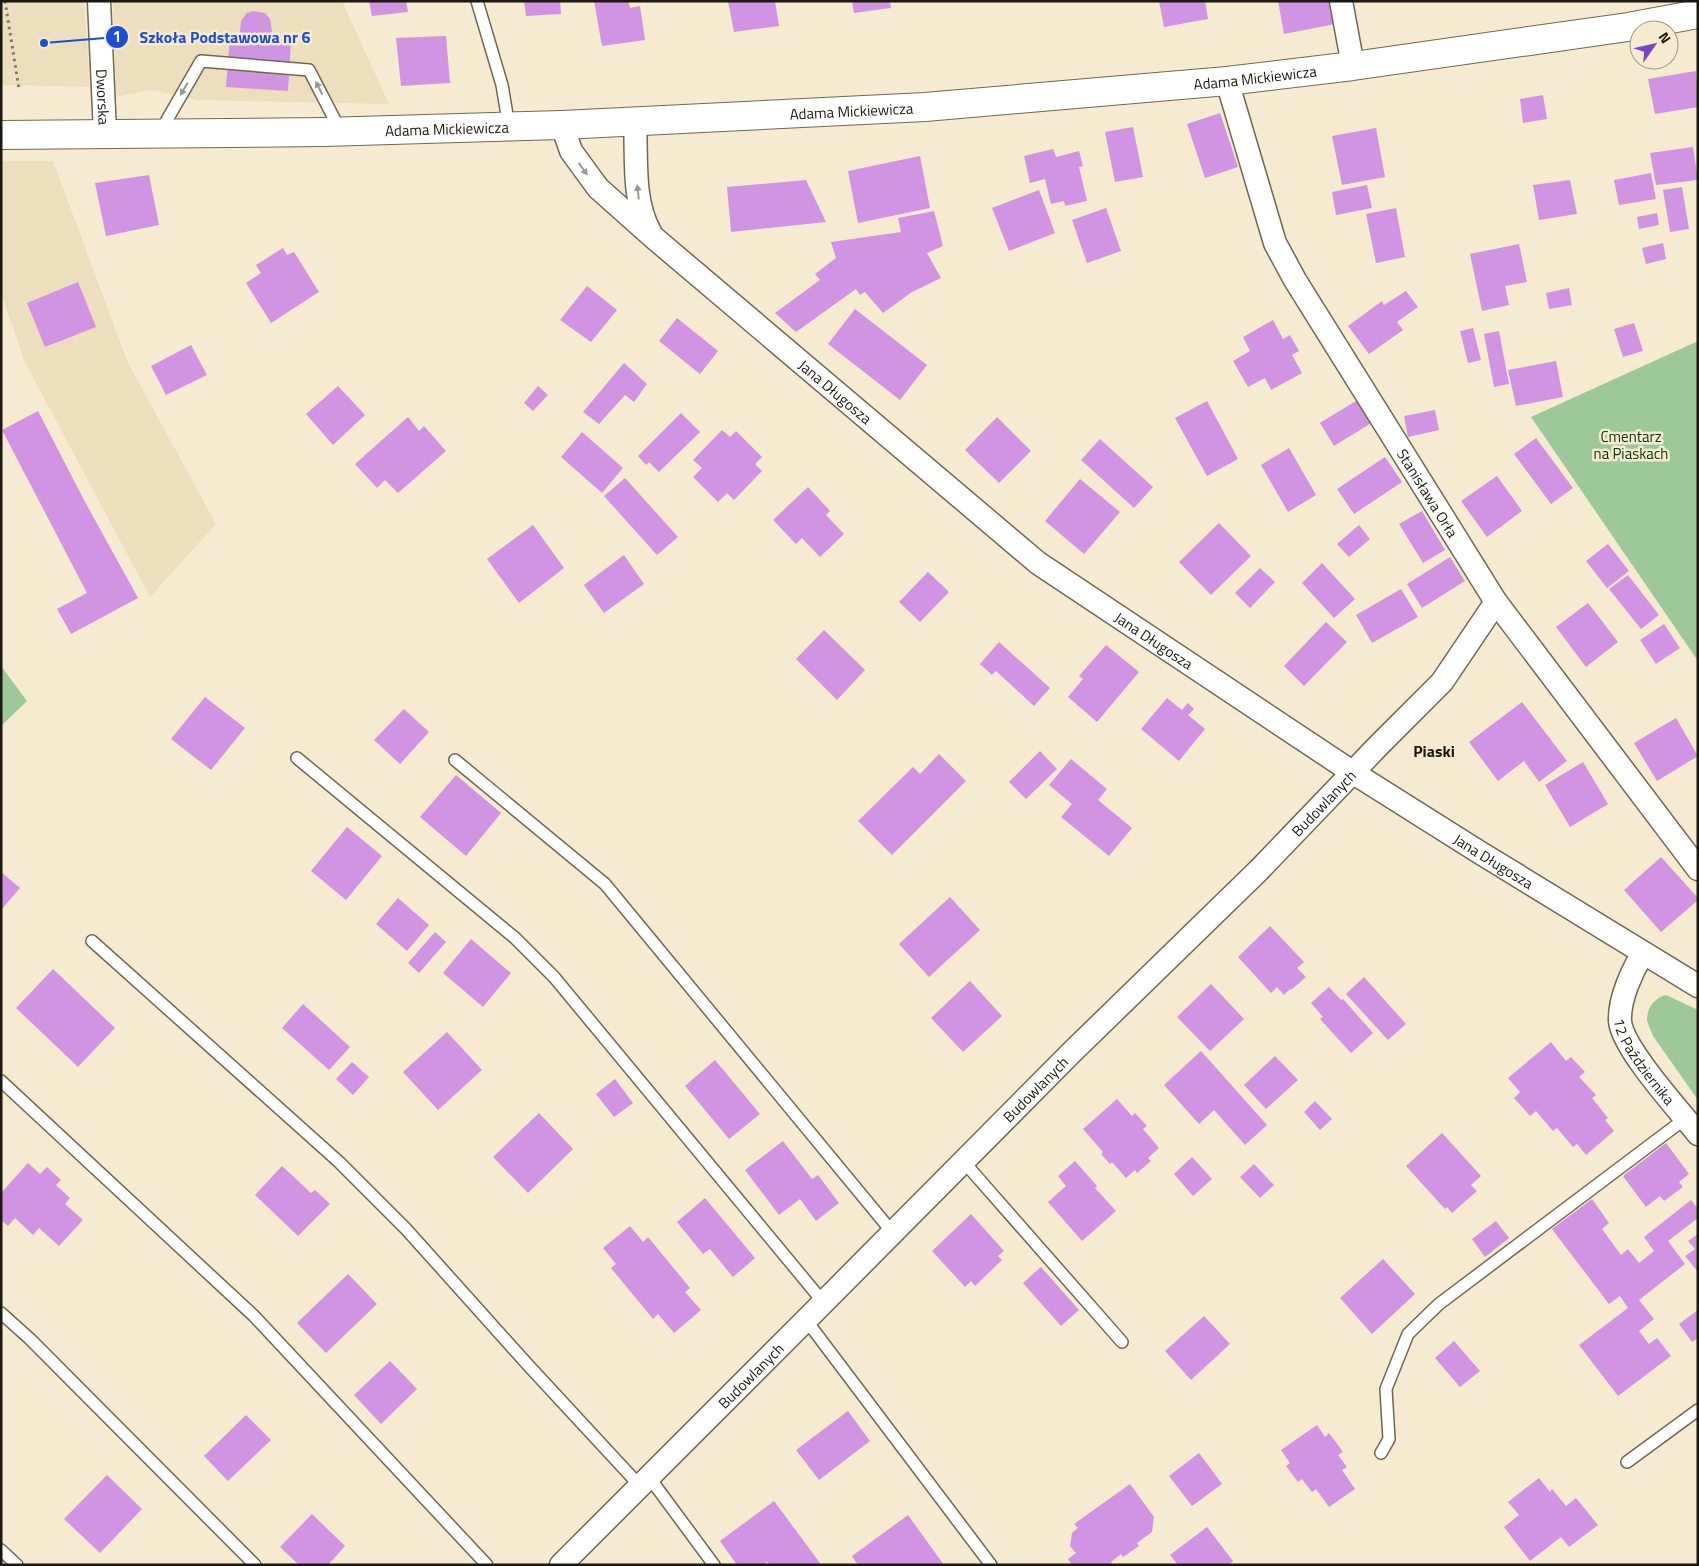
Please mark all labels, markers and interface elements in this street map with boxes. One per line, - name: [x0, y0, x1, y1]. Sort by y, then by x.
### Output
- north arrow: [1629, 20, 1679, 70]
- callout: Szkoła Podstawowa nr 6: [105, 22, 320, 53]
- text: 1: [113, 25, 121, 48]
- text: Szkoła Podstawowa nr 6: [140, 25, 310, 49]
- text: N: [1654, 28, 1677, 47]
- street label: Adama Mickiewicza: [1193, 59, 1318, 95]
- street label: Dworska: [91, 69, 116, 126]
- one-way arrow: [314, 81, 323, 95]
- one-way arrow: [180, 83, 189, 96]
- street label: Adama Mickiewicza: [789, 96, 914, 125]
- street label: Adama Mickiewicza: [385, 115, 510, 142]
- one-way arrow: [578, 162, 588, 176]
- one-way arrow: [634, 183, 642, 199]
- street label: Jana Długosza: [794, 354, 878, 430]
- park label: Cmentarz na Piaskach: [1594, 425, 1668, 465]
- street label: Stanisława Orła: [1391, 444, 1465, 542]
- street label: Jana Długosza: [1110, 606, 1198, 675]
- district label: Piaski: [1413, 739, 1455, 763]
- street label: Budowlanych: [1286, 764, 1361, 842]
- street label: Jana Długosza: [1449, 827, 1539, 895]
- street label: 12 Października: [1608, 1017, 1681, 1110]
- street label: Budowlanych: [997, 1051, 1073, 1127]
- street label: Budowlanych: [712, 1337, 789, 1414]

